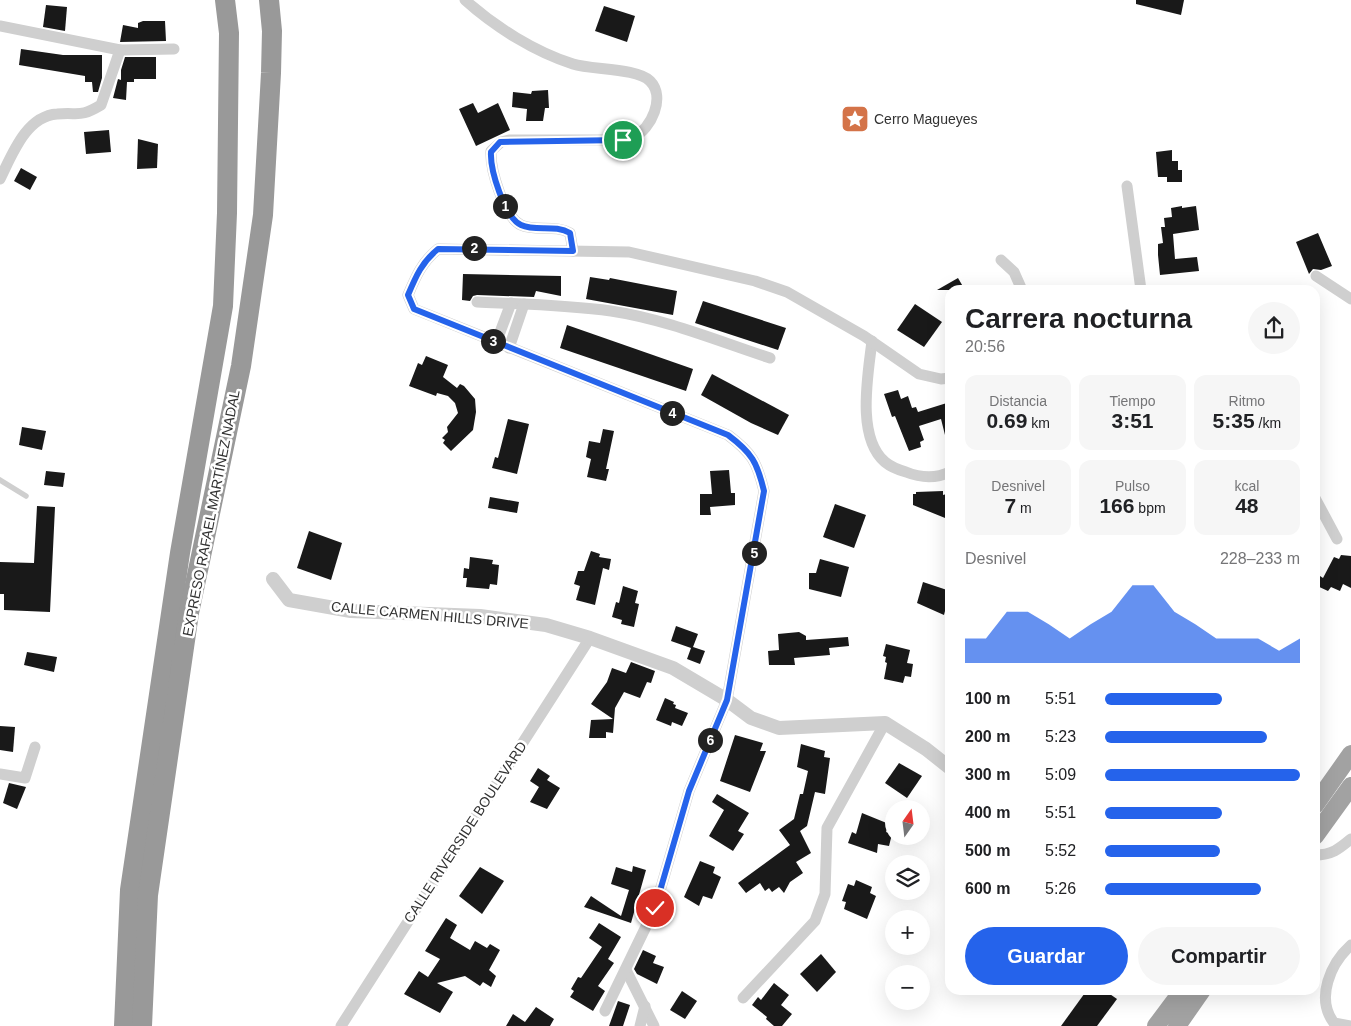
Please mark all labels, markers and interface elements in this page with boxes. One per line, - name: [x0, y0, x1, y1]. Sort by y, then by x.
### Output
- place icon: Cerro Magueyes: [840, 104, 870, 134]
- place label: Cerro Magueyes: [874, 111, 978, 127]
- pin: [602, 119, 644, 161]
- icon: arrive: [609, 126, 637, 154]
- pin: 1: [492, 194, 518, 218]
- text: 1: [502, 198, 509, 214]
- pin: 2: [462, 236, 486, 260]
- text: 2: [471, 240, 478, 256]
- button: share: [1248, 302, 1300, 354]
- text: Carrera nocturna: [965, 303, 1192, 334]
- pin: 3: [480, 328, 506, 354]
- text: 3: [490, 333, 497, 349]
- text: 20:56: [965, 338, 1005, 355]
- street label: EXPRESO RAFAEL MARTÍNEZ NADAL: [179, 388, 243, 637]
- text: Distancia: [989, 393, 1047, 409]
- text: Tiempo: [1109, 393, 1156, 409]
- text: Ritmo: [1229, 393, 1265, 409]
- pin: 4: [660, 400, 684, 426]
- text: 4: [669, 405, 676, 421]
- text: 0.69: [986, 409, 1027, 432]
- text: 3:51: [1111, 409, 1154, 432]
- text: 5:35: [1213, 409, 1255, 432]
- text: km: [1027, 415, 1050, 431]
- text: /km: [1255, 415, 1281, 431]
- text: Desnivel: [991, 478, 1045, 494]
- text: Pulso: [1115, 478, 1150, 494]
- text: kcal: [1234, 478, 1259, 494]
- text: 7: [1005, 494, 1016, 517]
- text: 166: [1099, 494, 1134, 517]
- text: 48: [1235, 494, 1259, 517]
- text: m: [1016, 500, 1032, 516]
- text: bpm: [1134, 500, 1166, 516]
- pin: 5: [742, 540, 766, 566]
- text: 5: [751, 545, 758, 561]
- text: Desnivel: [965, 550, 1026, 567]
- text: 228–233 m: [1220, 550, 1300, 567]
- street label: CALLE CARMEN HILLS DRIVE: [330, 598, 530, 632]
- text: 100 m: [965, 690, 1010, 707]
- text: 5:51: [1045, 690, 1076, 707]
- pin: 6: [698, 728, 722, 752]
- text: 200 m: [965, 728, 1010, 745]
- text: 5:23: [1045, 728, 1076, 745]
- text: 6: [707, 732, 714, 748]
- street label: CALLE RIVERSIDE BOULEVARD: [400, 738, 530, 926]
- text: 300 m: [965, 766, 1010, 783]
- text: 5:09: [1045, 766, 1076, 783]
- north arrow: [885, 800, 930, 845]
- map controls: [885, 800, 930, 1010]
- text: 400 m: [965, 804, 1010, 821]
- text: 5:51: [1045, 804, 1076, 821]
- text: 500 m: [965, 842, 1010, 859]
- text: 5:52: [1045, 842, 1076, 859]
- button: layers: [885, 855, 930, 900]
- text: 600 m: [965, 880, 1010, 897]
- text: 5:26: [1045, 880, 1076, 897]
- pin: [634, 887, 676, 929]
- icon: check: [641, 894, 669, 922]
- button: +: [885, 910, 930, 955]
- button: Guardar: [965, 927, 1128, 985]
- button: Compartir: [1138, 927, 1300, 985]
- button: −: [885, 965, 930, 1010]

